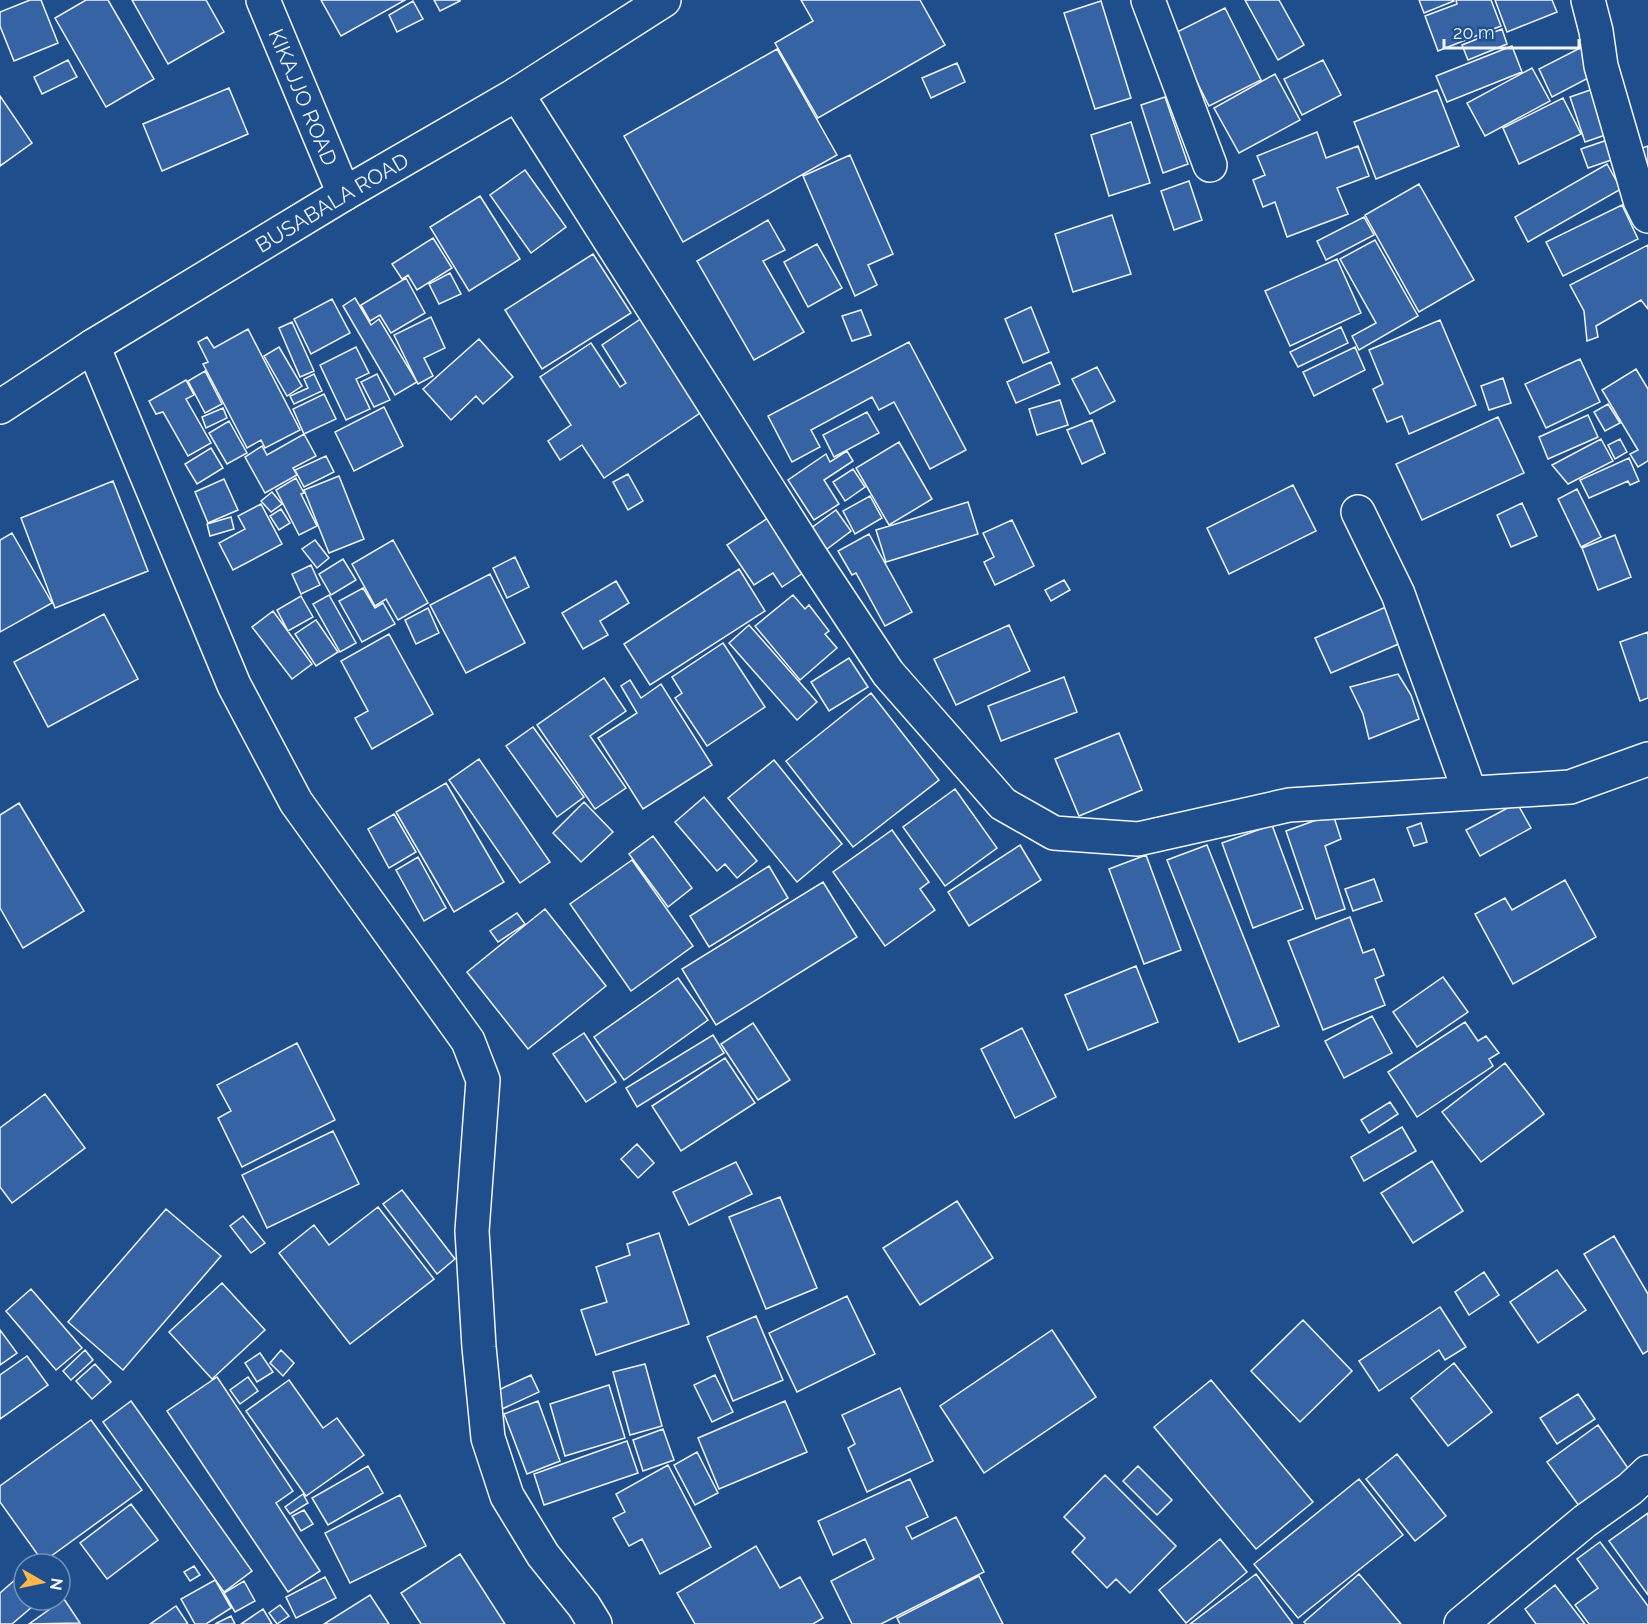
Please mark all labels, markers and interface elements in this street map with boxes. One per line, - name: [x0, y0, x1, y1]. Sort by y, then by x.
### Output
- scale bar: [1444, 12, 1579, 50]
- text: 20 m: [1453, 22, 1495, 43]
- street label: KIKAJJO ROAD: [264, 25, 343, 169]
- street label: BUSABALA ROAD: [251, 147, 413, 257]
- north arrow: [12, 1552, 72, 1612]
- text: N: [46, 1577, 67, 1592]

